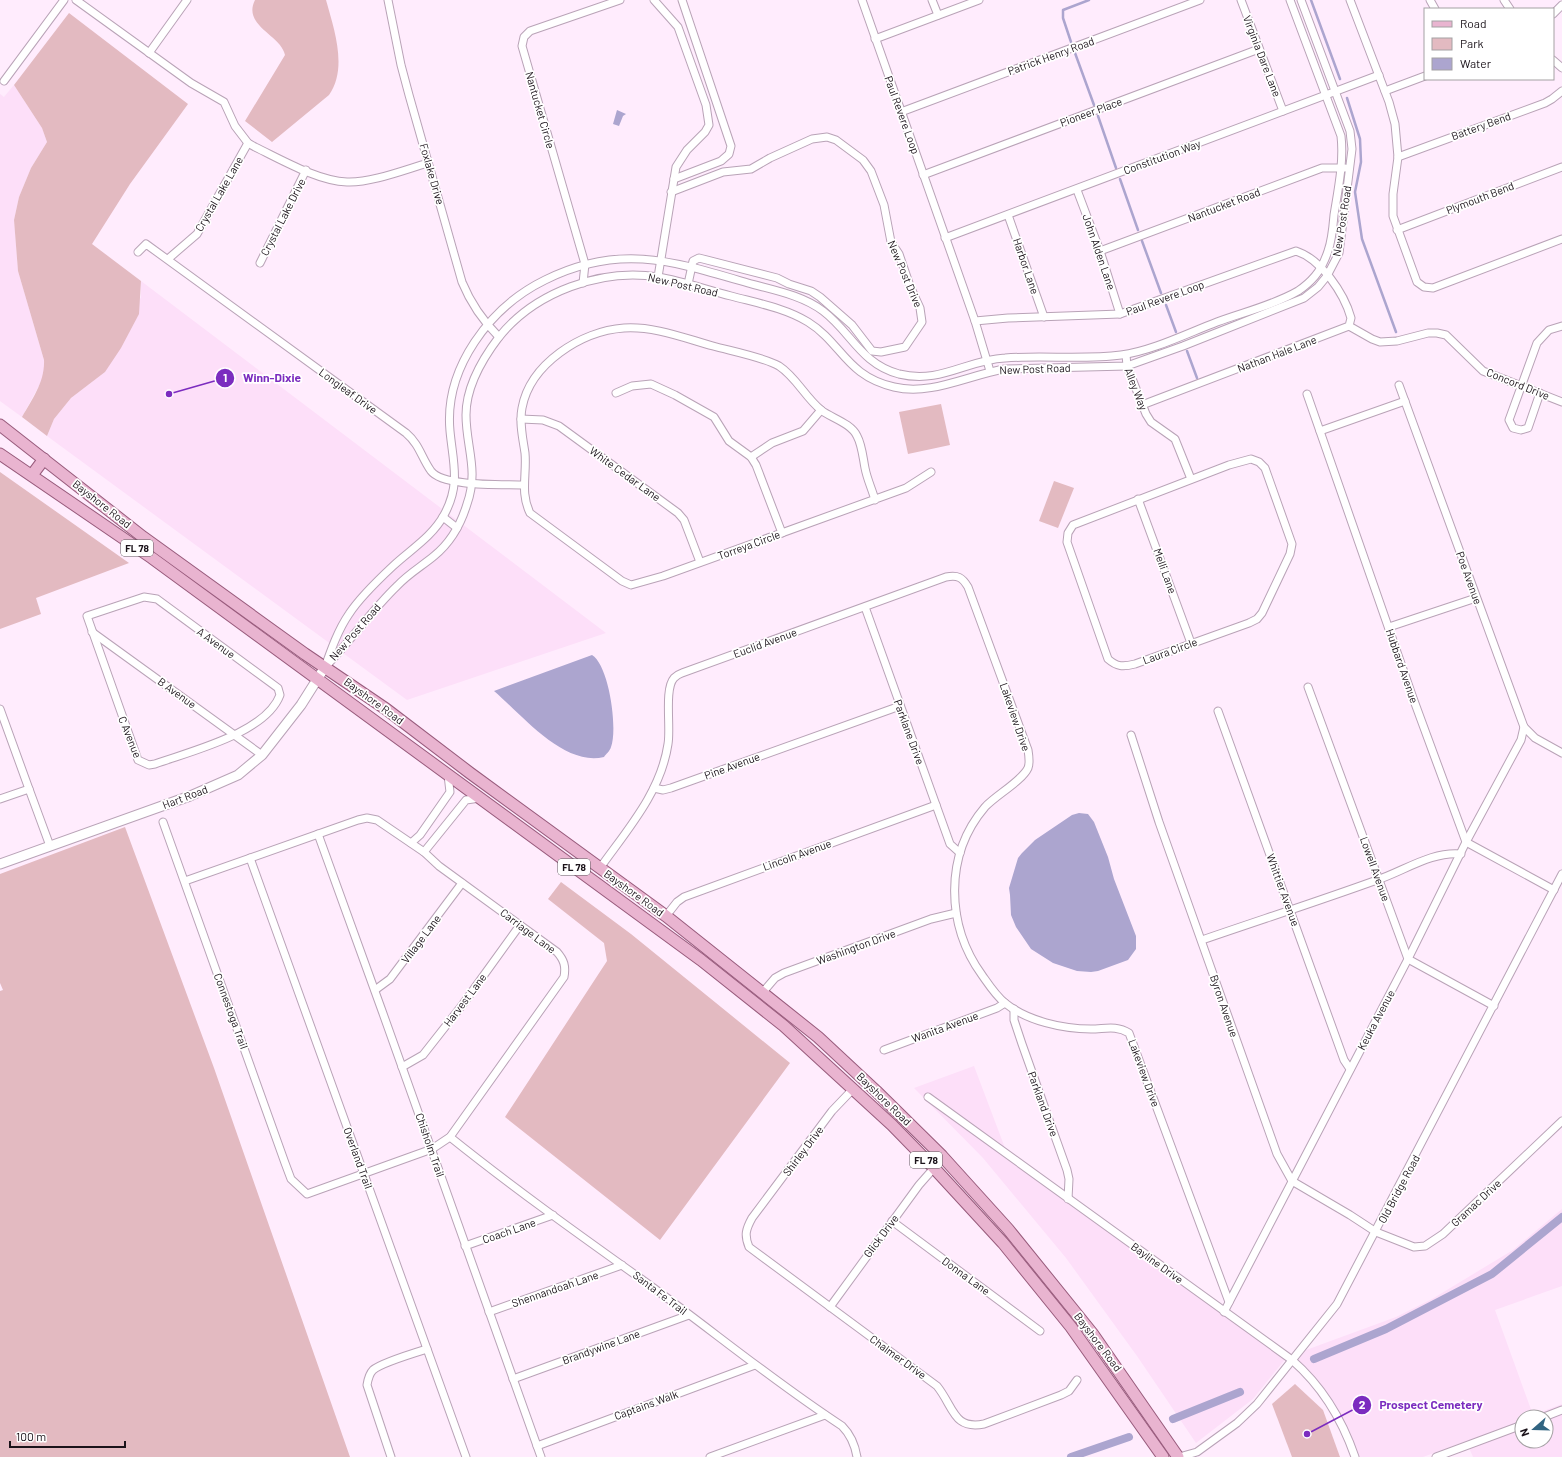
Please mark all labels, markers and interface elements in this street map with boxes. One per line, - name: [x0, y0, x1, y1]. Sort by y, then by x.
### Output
- legend: [1424, 8, 1554, 80]
- street label: Virginia Dare Lane: [1241, 13, 1284, 99]
- text: Road: [1460, 16, 1487, 30]
- street label: Patrick Henry Road: [1006, 34, 1096, 77]
- text: Park: [1460, 36, 1484, 50]
- text: Water: [1460, 56, 1492, 70]
- street label: Nantucket Circle: [523, 70, 558, 150]
- street label: Paul Revere Loop: [882, 74, 923, 156]
- street label: Pioneer Place: [1058, 94, 1124, 129]
- street label: Battery Bend: [1449, 109, 1512, 142]
- street label: Constitution Way: [1121, 137, 1202, 177]
- street label: Foxlake Drive: [418, 142, 447, 206]
- street label: Crystal Lake Lane: [192, 154, 245, 233]
- street label: Crystal Lake Drive: [257, 176, 308, 258]
- street label: Plymouth Bend: [1444, 179, 1516, 216]
- street label: Nantucket Road: [1186, 185, 1262, 224]
- street label: New Post Road: [1330, 185, 1354, 257]
- street label: John Alden Lane: [1080, 212, 1119, 292]
- street label: Harbor Lane: [1011, 236, 1042, 296]
- street label: New Post Drive: [885, 238, 925, 309]
- street label: New Post Road: [647, 270, 719, 299]
- street label: Paul Revere Loop: [1124, 277, 1206, 318]
- street label: Nathan Hale Lane: [1235, 332, 1318, 375]
- street label: New Post Road: [999, 361, 1071, 376]
- street label: Longleaf Drive: [317, 365, 380, 416]
- street label: Concord Drive: [1485, 365, 1552, 402]
- callout: Winn-Dixie: [215, 366, 310, 390]
- street label: Alley Way: [1122, 366, 1151, 412]
- text: 1: [223, 370, 227, 384]
- text: Winn-Dixie: [243, 370, 302, 384]
- street label: White Cedar Lane: [587, 444, 663, 504]
- street label: Bayshore Road: [70, 477, 134, 530]
- street label: Torreya Circle: [716, 527, 782, 562]
- road number: FL 78: [121, 540, 153, 556]
- street label: Melli Lane: [1151, 546, 1180, 595]
- street label: Poe Avenue: [1454, 550, 1485, 606]
- street label: New Post Road: [326, 600, 383, 663]
- street label: A Avenue: [195, 624, 238, 661]
- street label: Euclid Avenue: [731, 625, 799, 660]
- street label: Hubbard Avenue: [1384, 627, 1421, 705]
- street label: Laura Circle: [1141, 635, 1199, 666]
- street label: B Avenue: [156, 674, 199, 711]
- street label: Bayshore Road: [342, 675, 407, 727]
- street label: Lakeview Drive: [998, 681, 1033, 753]
- street label: Parklane Drive: [892, 698, 927, 766]
- street label: C Avenue: [116, 714, 145, 760]
- street label: Pine Avenue: [702, 749, 762, 782]
- street label: Hart Road: [160, 782, 209, 811]
- street label: Lowell Avenue: [1358, 835, 1393, 903]
- street label: Lincoln Avenue: [761, 836, 833, 873]
- street label: Whittier Avenue: [1264, 852, 1303, 928]
- road number: FL 78: [558, 859, 590, 875]
- street label: Bayshore Road: [602, 867, 667, 919]
- street label: Carriage Lane: [498, 905, 559, 956]
- street label: Village Lane: [398, 912, 443, 966]
- street label: Washington Drive: [815, 926, 897, 967]
- street label: Connestoga Trail: [212, 971, 251, 1050]
- street label: Harvest Lane: [440, 971, 489, 1029]
- street label: Byron Avenue: [1208, 973, 1241, 1039]
- street label: Keuka Avenue: [1354, 987, 1397, 1052]
- street label: Wanita Avenue: [910, 1008, 980, 1045]
- street label: Lakeview Drive: [1126, 1037, 1163, 1109]
- street label: Bayshore Road: [854, 1069, 914, 1128]
- street label: Parkland Drive: [1026, 1069, 1061, 1138]
- street label: Chisholm Trail: [413, 1111, 448, 1179]
- street label: Shirley Drive: [780, 1123, 826, 1178]
- street label: Overland Trail: [341, 1125, 376, 1190]
- road number: FL 78: [910, 1152, 942, 1168]
- street label: Old Bridge Road: [1375, 1152, 1422, 1225]
- street label: Gramac Drive: [1448, 1176, 1503, 1229]
- street label: Glick Drive: [860, 1212, 901, 1260]
- street label: Coach Lane: [480, 1215, 537, 1246]
- street label: Bayline Drive: [1129, 1239, 1186, 1286]
- street label: Donna Lane: [940, 1254, 993, 1297]
- street label: Shennandoah Lane: [510, 1268, 600, 1309]
- street label: Santa Fe Trail: [631, 1268, 690, 1317]
- street label: Bayshore Road: [1072, 1310, 1125, 1374]
- street label: Brandywine Lane: [560, 1326, 642, 1367]
- street label: Chalmer Drive: [868, 1332, 929, 1381]
- street label: Captains Walk: [612, 1387, 680, 1422]
- callout: Prospect Cemetery: [1352, 1393, 1491, 1417]
- text: 2: [1359, 1397, 1366, 1411]
- text: Prospect Cemetery: [1379, 1397, 1483, 1411]
- north arrow: [1514, 1409, 1554, 1449]
- scale bar: [10, 1423, 125, 1449]
- text: N: [1517, 1427, 1531, 1438]
- text: 100 m: [16, 1429, 46, 1443]

